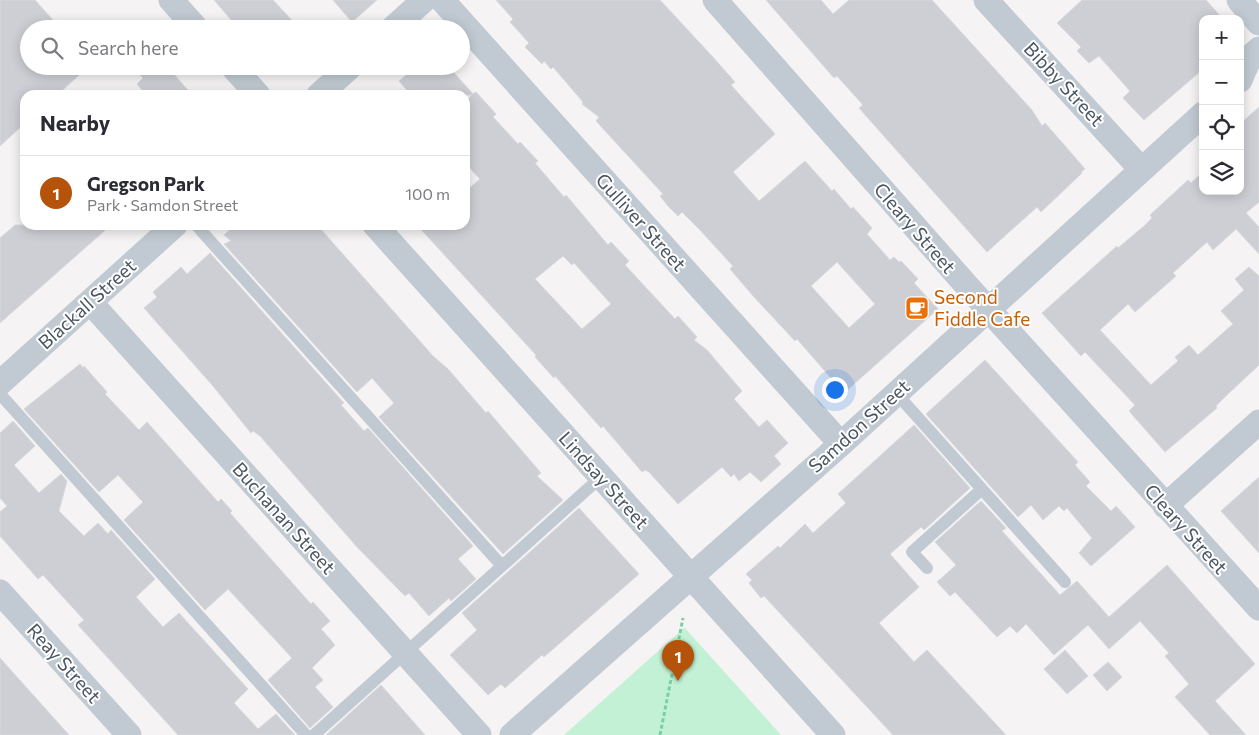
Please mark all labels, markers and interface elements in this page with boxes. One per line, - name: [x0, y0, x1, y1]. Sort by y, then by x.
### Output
- map controls: [1199, 15, 1244, 195]
- button: +: [1199, 15, 1244, 60]
- search box: [20, 20, 470, 75]
- icon: search: [38, 34, 66, 62]
- text: Search here: [78, 36, 178, 59]
- street label: Bibby Street: [1020, 37, 1109, 131]
- button: −: [1199, 60, 1244, 105]
- button: locate: [1199, 105, 1244, 150]
- text: Nearby: [40, 110, 110, 135]
- button: layers: [1199, 150, 1244, 195]
- street label: Gulliver Street: [592, 168, 691, 275]
- text: Gregson Park: [87, 172, 205, 195]
- street label: Cleary Street: [870, 178, 961, 278]
- text: 1: [52, 184, 60, 203]
- text: 100 m: [405, 184, 450, 203]
- text: Park · Samdon Street: [87, 195, 238, 214]
- street label: Blackall Street: [33, 254, 140, 354]
- place label: Second Fiddle Cafe: [934, 285, 1030, 330]
- cafe icon: Second Fiddle Cafe: [904, 295, 930, 321]
- street label: Samdon Street: [803, 374, 914, 477]
- your location: [822, 377, 848, 403]
- street label: Lindsay Street: [555, 426, 654, 533]
- street label: Buchanan Street: [228, 457, 341, 578]
- street label: Cleary Street: [1140, 479, 1233, 578]
- street label: Reay Street: [23, 618, 106, 707]
- pin: 1: [662, 640, 694, 681]

